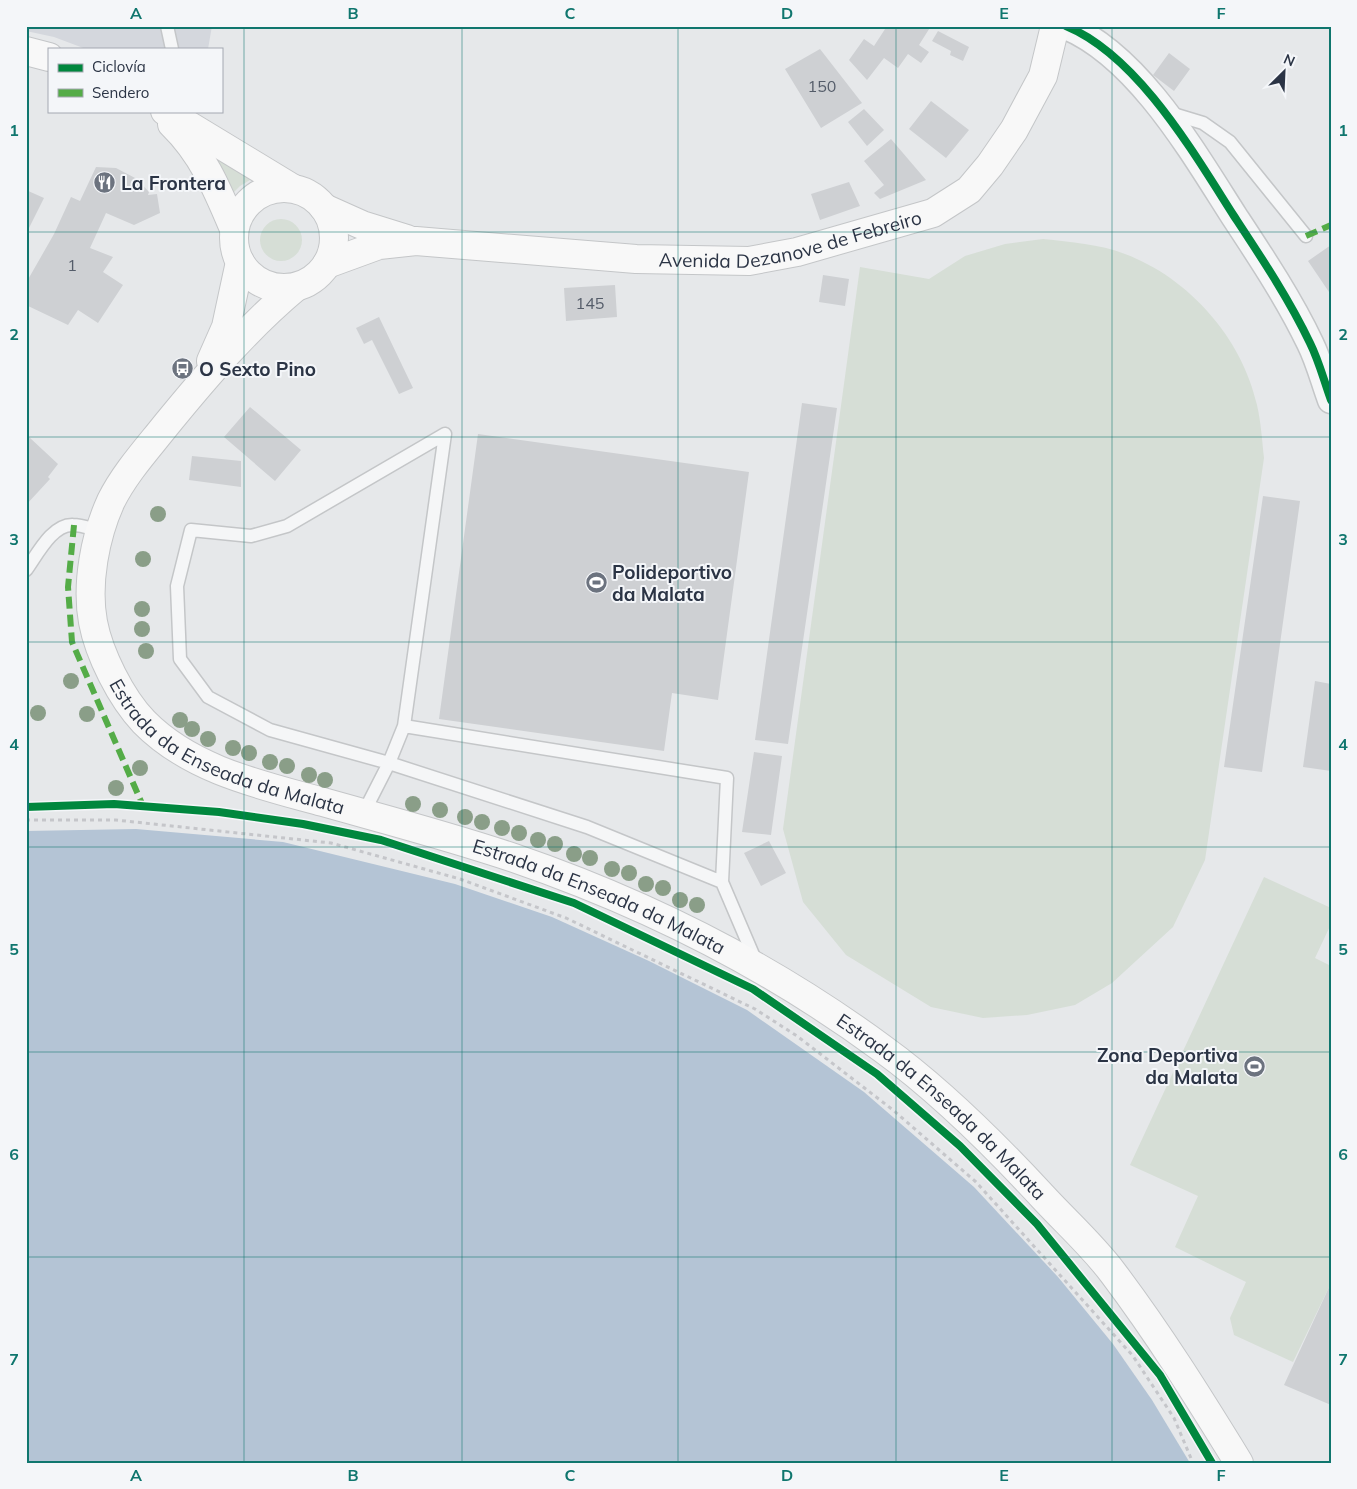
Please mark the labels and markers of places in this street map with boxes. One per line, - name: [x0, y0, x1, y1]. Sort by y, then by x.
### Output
- restaurant icon: La Frontera: [93, 171, 117, 195]
- place label: La Frontera: [121, 171, 226, 195]
- bus stop icon: O Sexto Pino: [171, 357, 195, 381]
- place label: O Sexto Pino: [199, 357, 316, 381]
- place label: Polideportivo da Malata: [612, 560, 732, 606]
- sports icon: Polideportivo da Malata: [584, 571, 608, 595]
- place label: Zona Deportiva da Malata: [1097, 1043, 1238, 1089]
- sports icon: Zona Deportiva da Malata: [1242, 1054, 1266, 1078]

